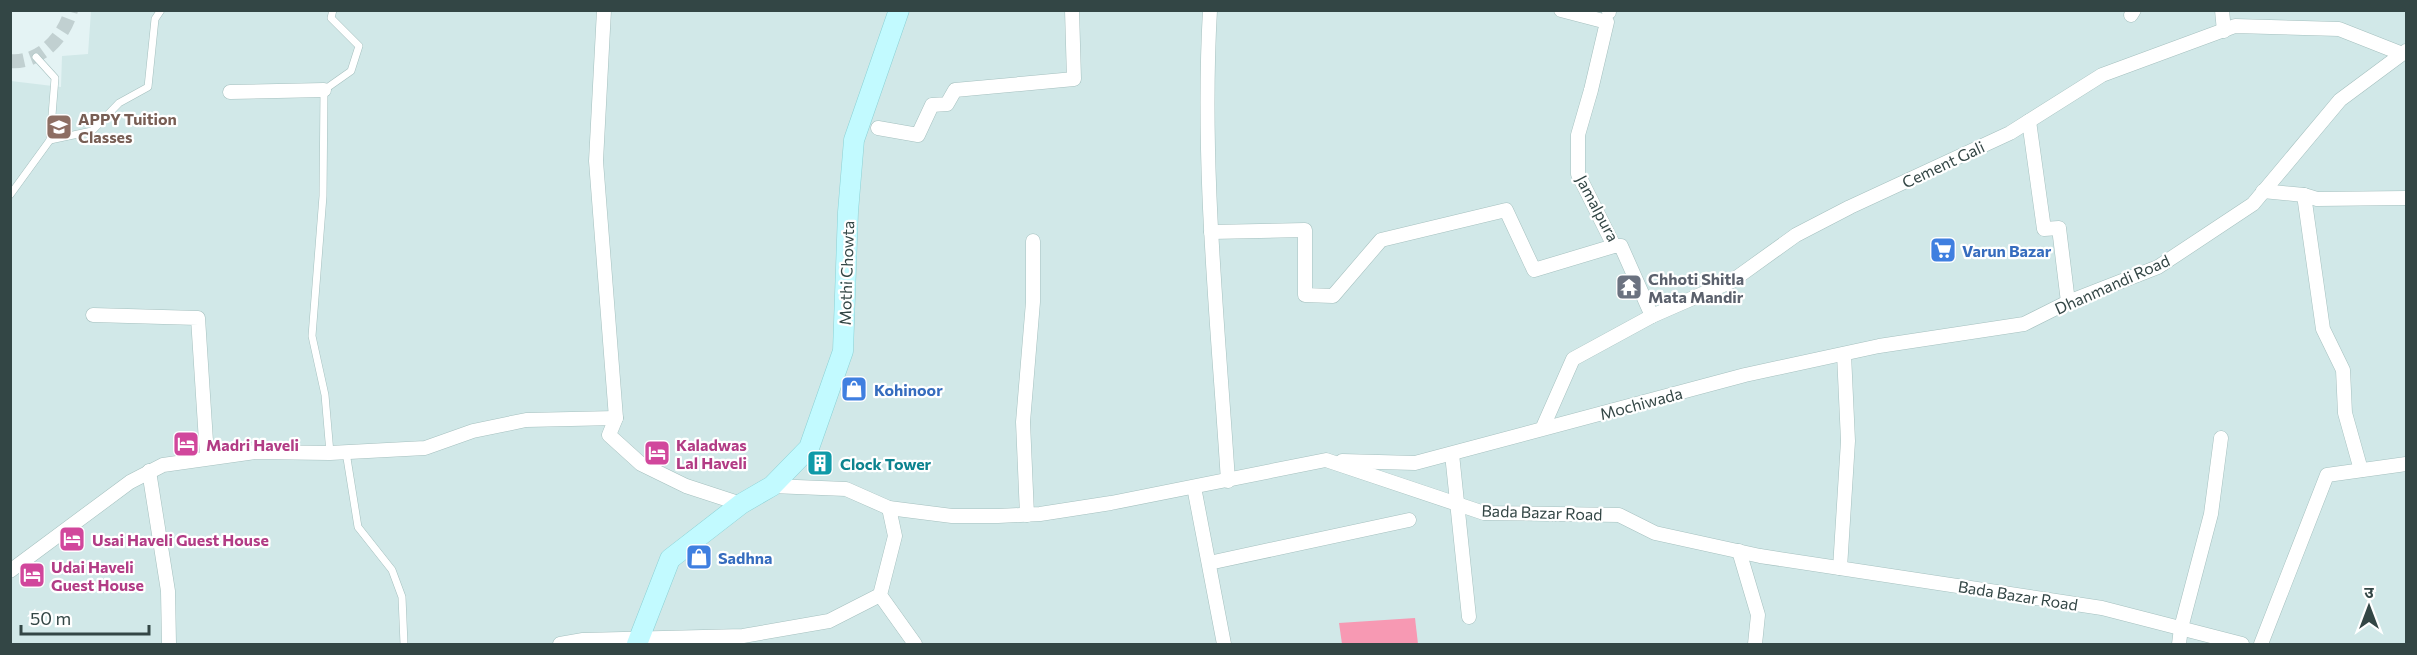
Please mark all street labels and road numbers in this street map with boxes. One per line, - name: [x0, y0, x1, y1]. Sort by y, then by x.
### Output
- street label: Cement Gali: [1899, 137, 1987, 191]
- street label: Jamalpura: [1573, 172, 1623, 244]
- street label: Mothi Chowta: [835, 220, 857, 326]
- street label: Dhanmandi Road: [2052, 250, 2172, 318]
- street label: Mochiwada: [1598, 383, 1684, 423]
- street label: Bada Bazar Road: [1481, 500, 1603, 524]
- street label: Bada Bazar Road: [1957, 576, 2079, 614]

